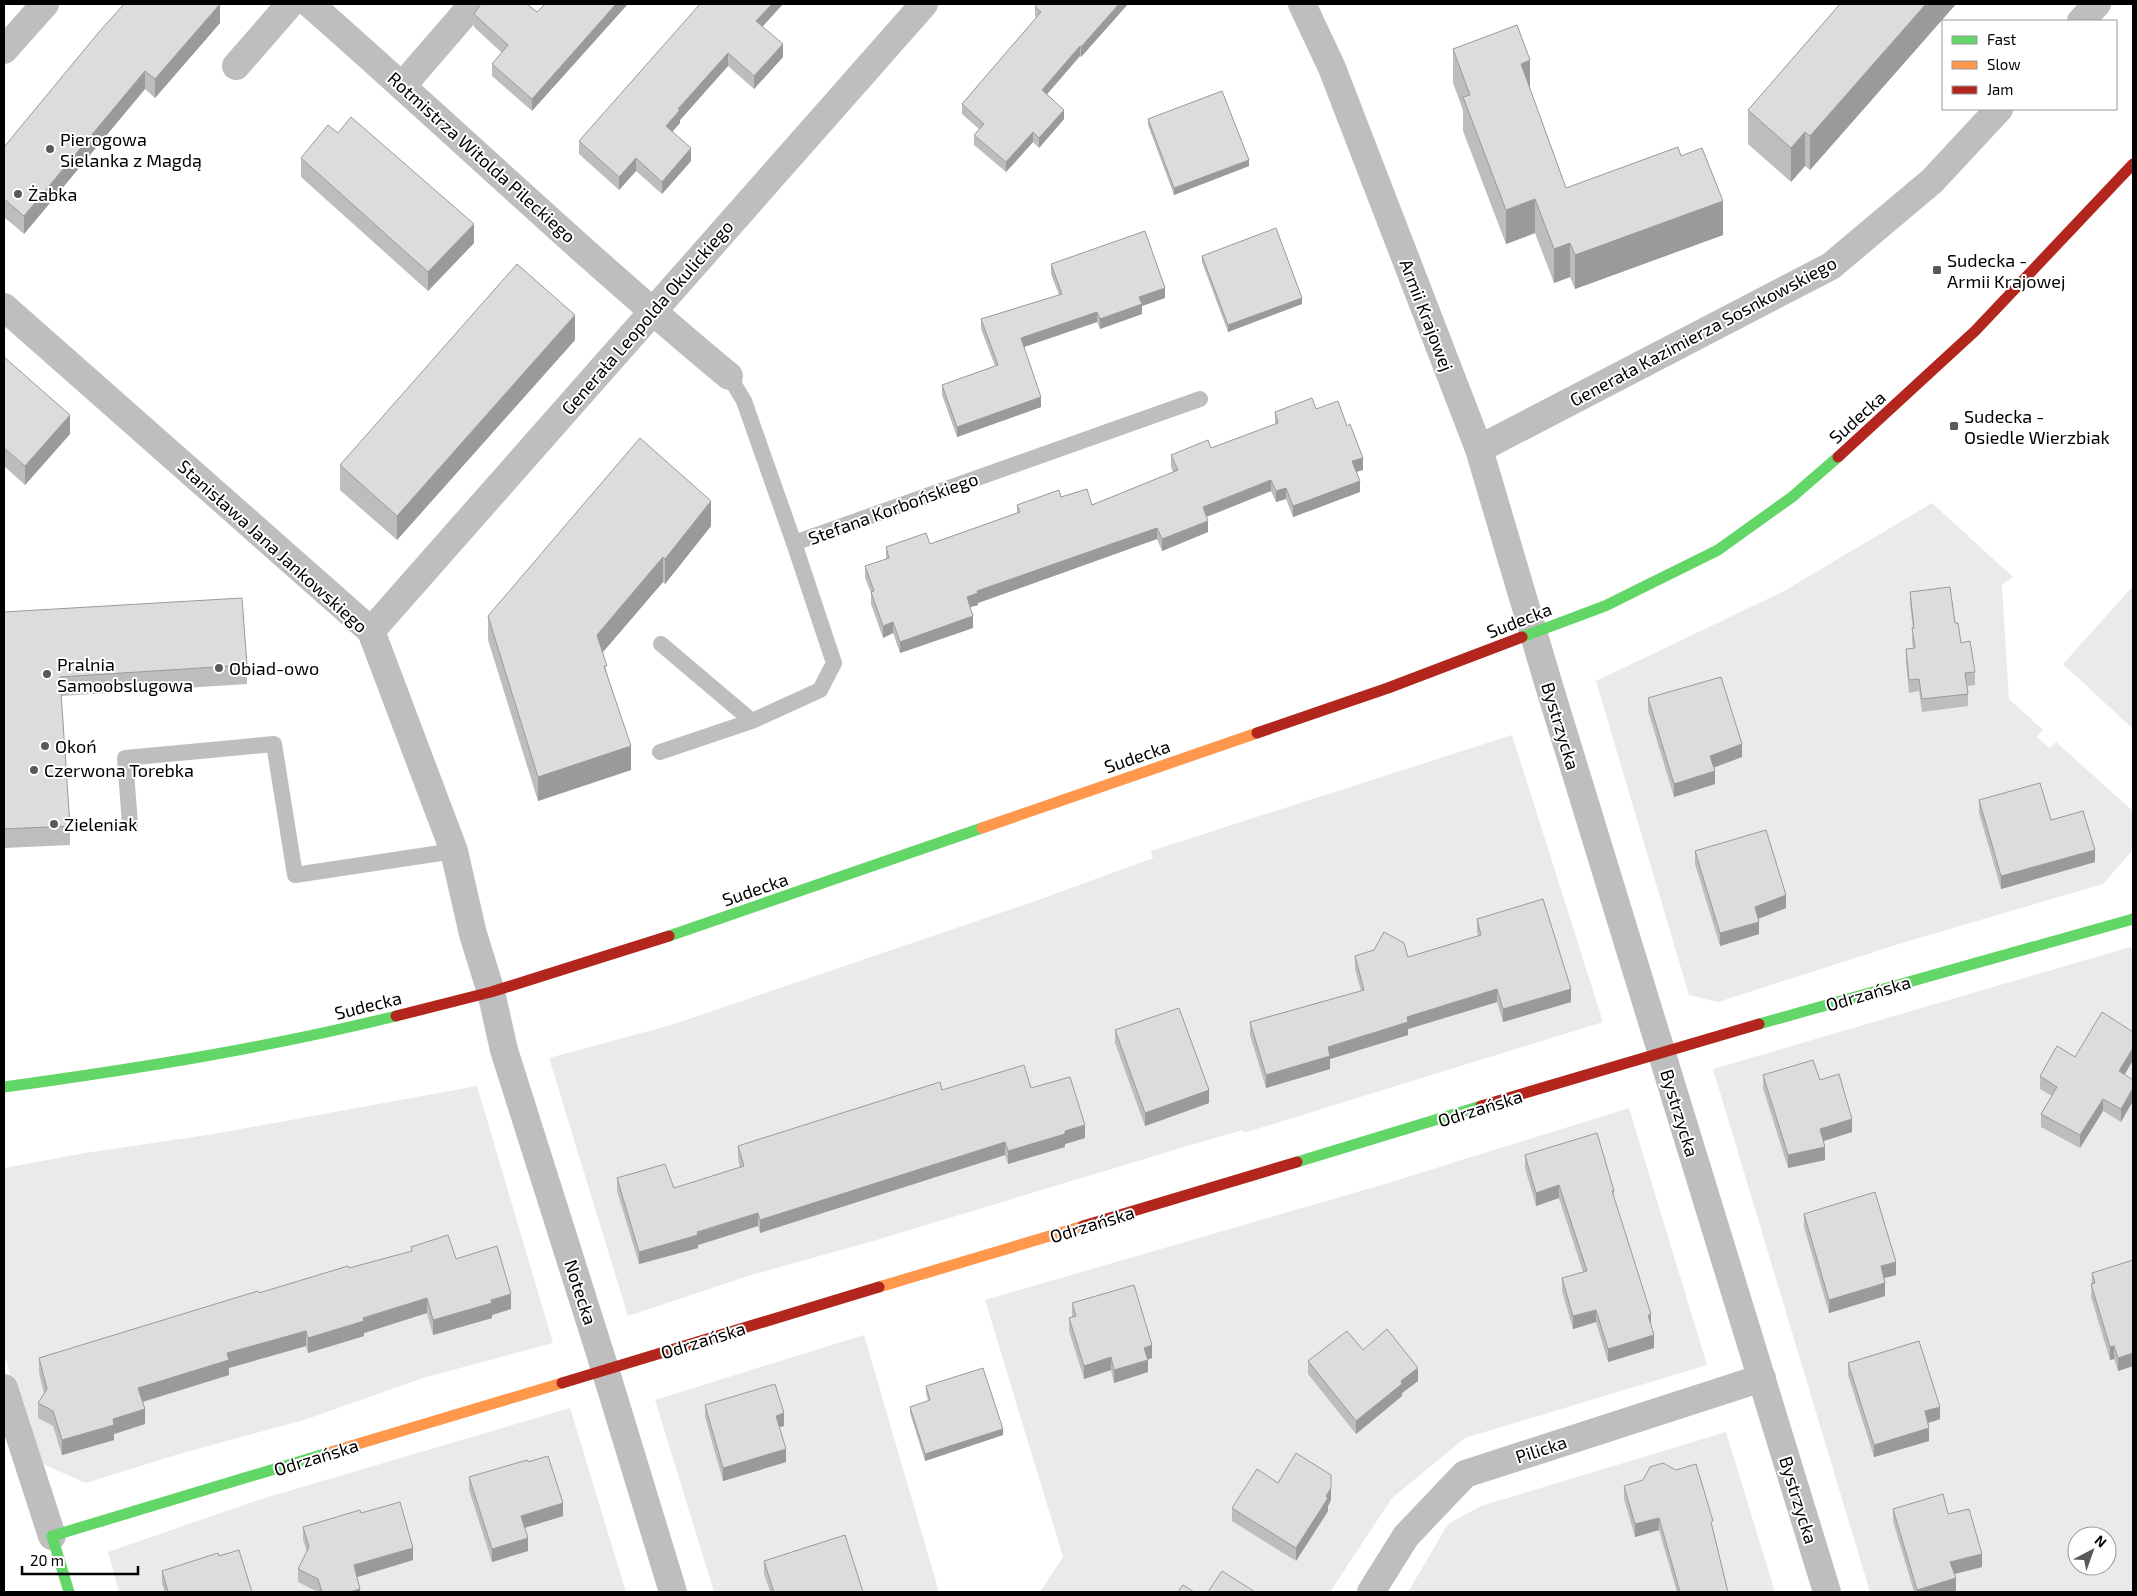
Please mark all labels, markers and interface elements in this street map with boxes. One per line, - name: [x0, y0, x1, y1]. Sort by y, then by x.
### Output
- legend: [1942, 20, 2117, 110]
- text: Fast: [1987, 30, 2017, 48]
- text: Slow: [1987, 55, 2021, 73]
- street label: Rotmistrza Witolda Pileckiego: [384, 67, 580, 247]
- text: Jam: [1987, 80, 2013, 98]
- place label: Pierogowa Sielanka z Magdą: [60, 128, 202, 171]
- marker: Pierogowa Sielanka z Magdą: [44, 143, 56, 155]
- place label: Żabka: [28, 183, 77, 205]
- marker: Żabka: [12, 188, 24, 200]
- street label: Generała Leopolda Okulickiego: [556, 215, 738, 419]
- place label: Sudecka - Armii Krajowej: [1947, 249, 2065, 292]
- street label: Generała Kazimierza Sosnkowskiego: [1566, 251, 1840, 411]
- street label: Armii Krajowej: [1396, 256, 1458, 374]
- marker: Sudecka - Armii Krajowej: [1931, 264, 1943, 276]
- street label: Sudecka: [1824, 386, 1890, 448]
- place label: Sudecka - Osiedle Wierzbiak: [1964, 405, 2110, 448]
- marker: Sudecka - Osiedle Wierzbiak: [1948, 420, 1960, 432]
- street label: Stanisława Jana Jankowskiego: [174, 455, 372, 637]
- street label: Stefana Korbońskiego: [805, 467, 981, 549]
- street label: Sudecka: [1483, 598, 1555, 642]
- place label: Pralnia Samoobslugowa: [57, 653, 193, 696]
- place label: Obiad-owo: [229, 657, 319, 679]
- marker: Obiad-owo: [213, 662, 225, 674]
- marker: Pralnia Samoobslugowa: [41, 668, 53, 680]
- street label: Bystrzycka: [1537, 680, 1585, 772]
- street label: Sudecka: [1101, 734, 1173, 778]
- place label: Okoń: [55, 735, 97, 757]
- marker: Okoń: [39, 740, 51, 752]
- place label: Czerwona Torebka: [44, 759, 194, 781]
- marker: Czerwona Torebka: [28, 764, 40, 776]
- place label: Zieleniak: [64, 813, 137, 835]
- marker: Zieleniak: [48, 818, 60, 830]
- street label: Sudecka: [719, 867, 791, 911]
- street label: Odrzańska: [1823, 970, 1913, 1016]
- street label: Sudecka: [332, 986, 404, 1024]
- street label: Bystrzycka: [1656, 1067, 1704, 1159]
- street label: Odrzańska: [1435, 1085, 1525, 1131]
- street label: Odrzańska: [1047, 1201, 1137, 1247]
- street label: Notecka: [560, 1257, 602, 1327]
- street label: Odrzańska: [658, 1317, 748, 1363]
- street label: Pilicka: [1513, 1430, 1569, 1468]
- street label: Odrzańska: [271, 1434, 361, 1480]
- street label: Bystrzycka: [1775, 1454, 1823, 1546]
- north arrow: [2067, 1526, 2117, 1576]
- text: N: [2091, 1531, 2110, 1551]
- scale bar: [22, 1544, 139, 1576]
- text: 20 m: [30, 1551, 64, 1569]

